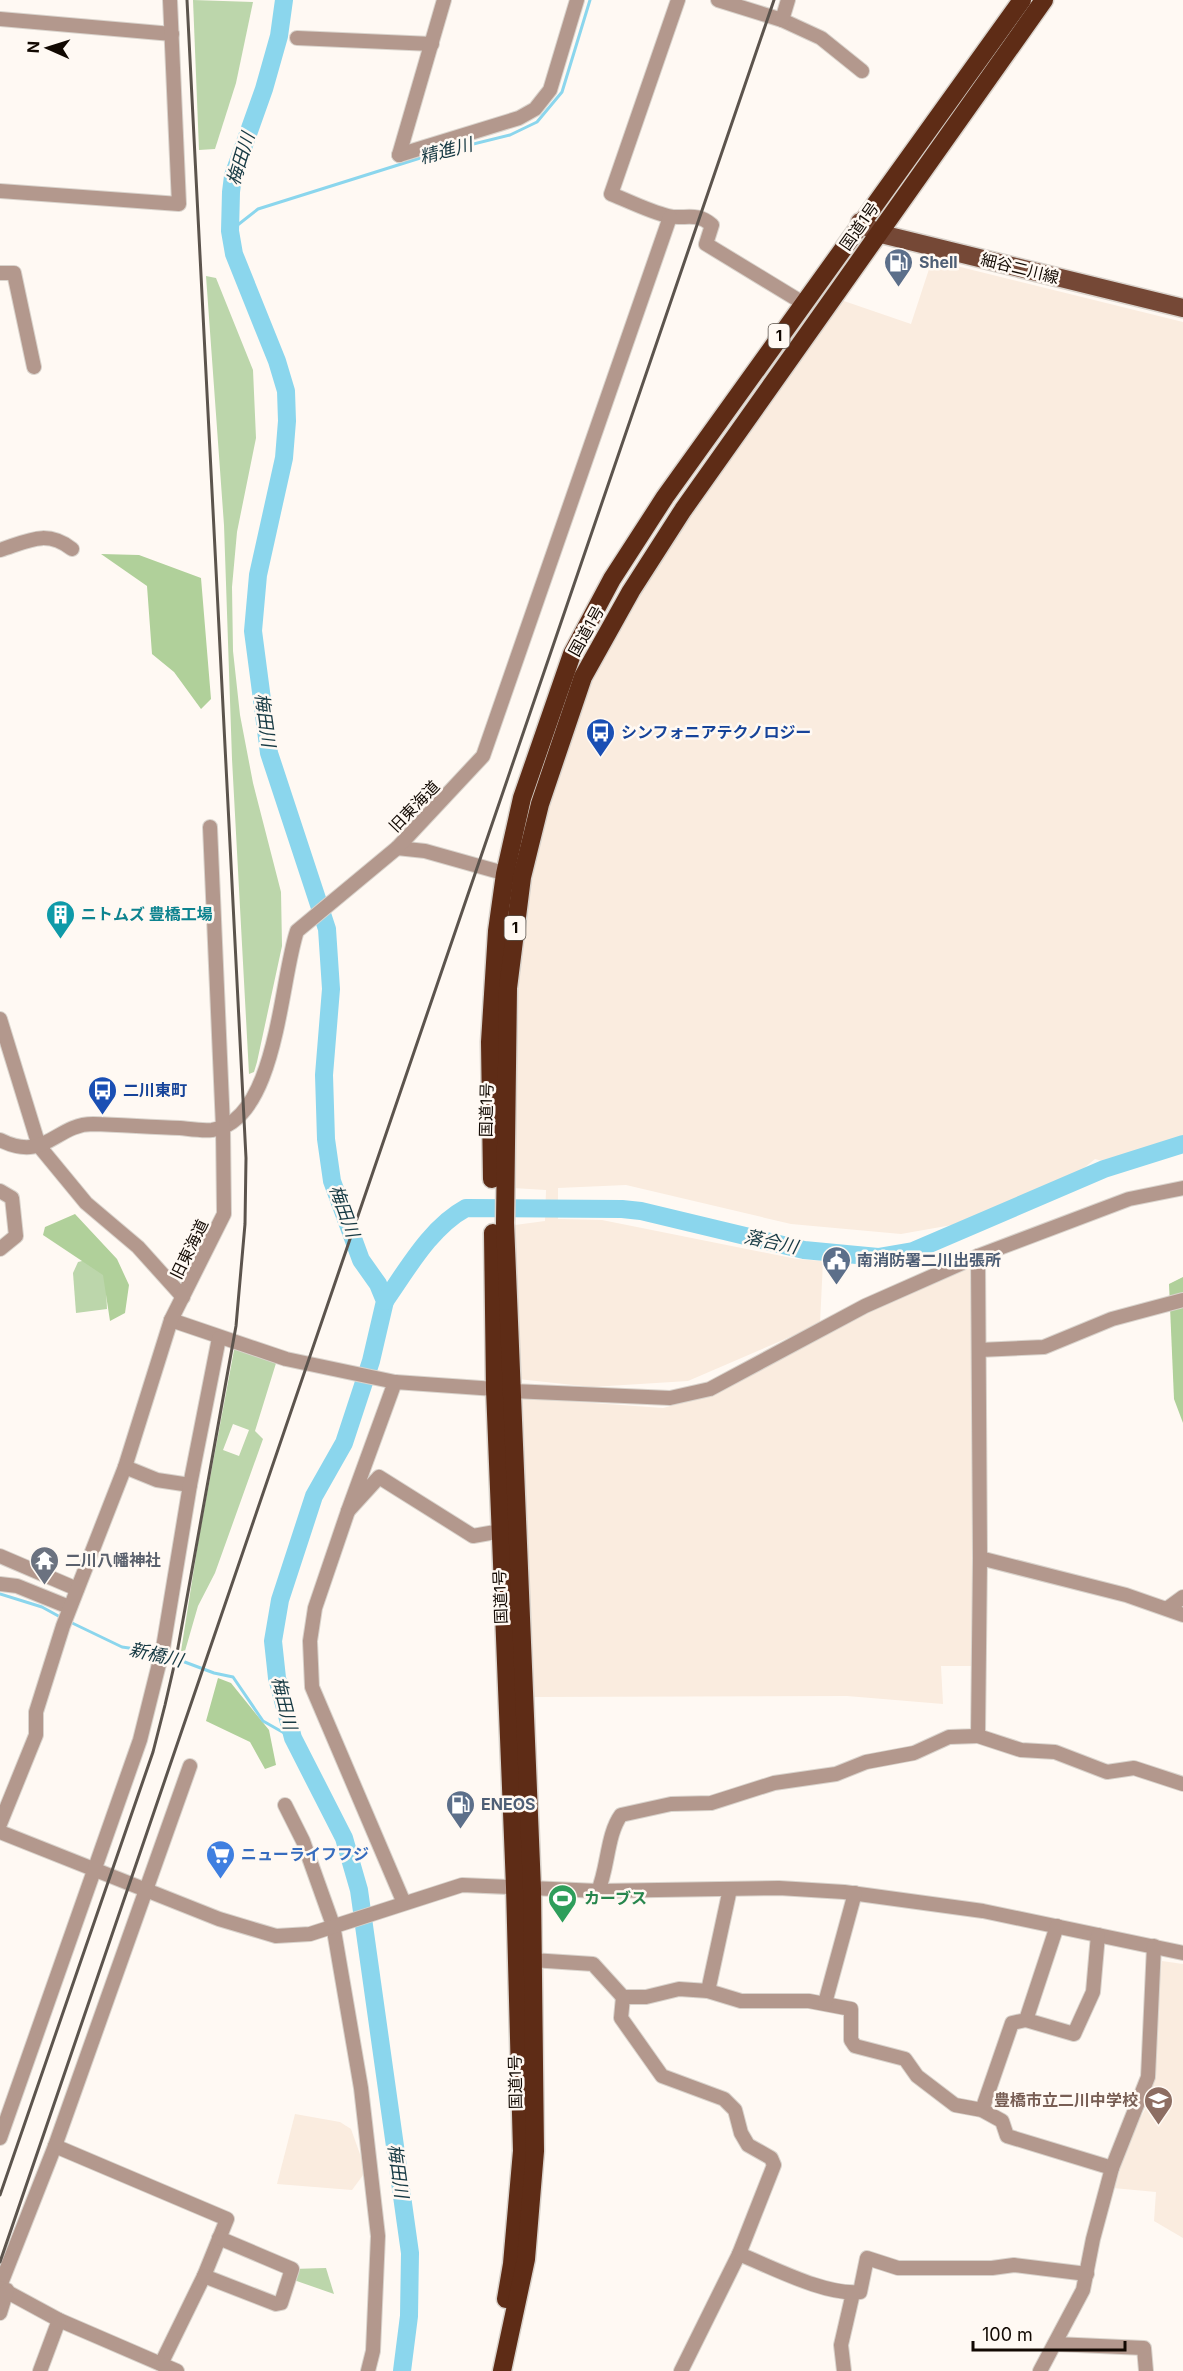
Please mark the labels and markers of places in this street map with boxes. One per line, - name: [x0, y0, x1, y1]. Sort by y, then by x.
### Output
- fuel station icon: Shell: [882, 246, 914, 288]
- place label: Shell: [919, 252, 958, 272]
- bus stop icon: シンフォニアテクノロジー: [584, 716, 616, 758]
- place label: シンフォニアテクノロジー: [621, 722, 812, 742]
- building icon: ニトムズ 豊橋工場: [44, 898, 76, 940]
- place label: ニトムズ 豊橋工場: [81, 904, 213, 924]
- bus stop icon: 二川東町: [86, 1074, 118, 1116]
- place label: 二川東町: [123, 1080, 187, 1100]
- public building icon: 南消防署二川出張所: [820, 1244, 852, 1286]
- place label: 南消防署二川出張所: [857, 1250, 1001, 1270]
- temple icon: 二川八幡神社: [28, 1544, 60, 1586]
- place label: 二川八幡神社: [65, 1550, 161, 1570]
- fuel station icon: ENEOS: [444, 1788, 476, 1830]
- place label: ENEOS: [481, 1794, 535, 1814]
- supermarket icon: ニューライフフジ: [204, 1838, 236, 1880]
- place label: ニューライフフジ: [241, 1844, 369, 1864]
- sports icon: カーブス: [547, 1882, 579, 1924]
- place label: カーブス: [584, 1888, 647, 1908]
- school or university icon: 豊橋市立二川中学校: [1143, 2084, 1175, 2126]
- place label: 豊橋市立二川中学校: [994, 2090, 1138, 2110]

